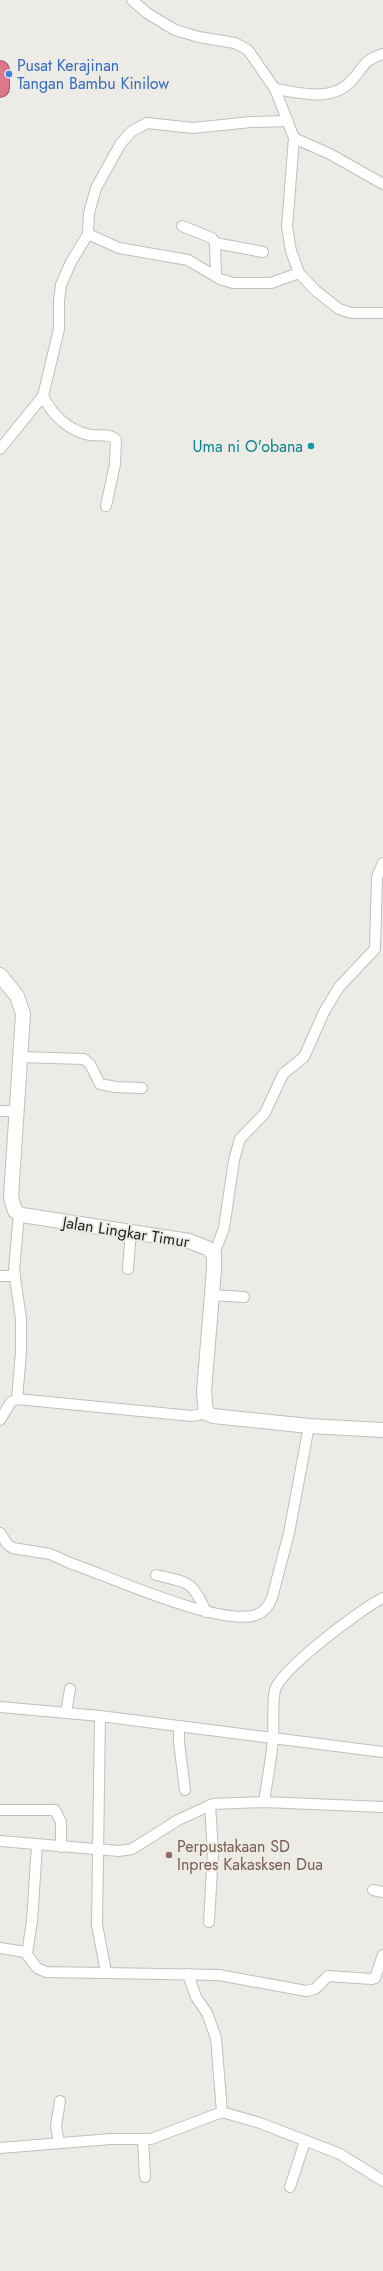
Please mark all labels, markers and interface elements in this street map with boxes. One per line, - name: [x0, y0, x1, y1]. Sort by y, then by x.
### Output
- place label: Pusat Kerajinan Tangan Bambu Kinilow: [17, 54, 169, 95]
- marker: Pusat Kerajinan Tangan Bambu Kinilow: [4, 69, 14, 79]
- place label: Uma ni O'obana: [193, 435, 303, 458]
- marker: Uma ni O'obana: [306, 441, 316, 451]
- street label: Jalan Lingkar Timur: [59, 1210, 192, 1253]
- place label: Perpustakaan SD Inpres Kakasksen Dua: [177, 1835, 323, 1876]
- marker: Perpustakaan SD Inpres Kakasksen Dua: [164, 1850, 174, 1860]

